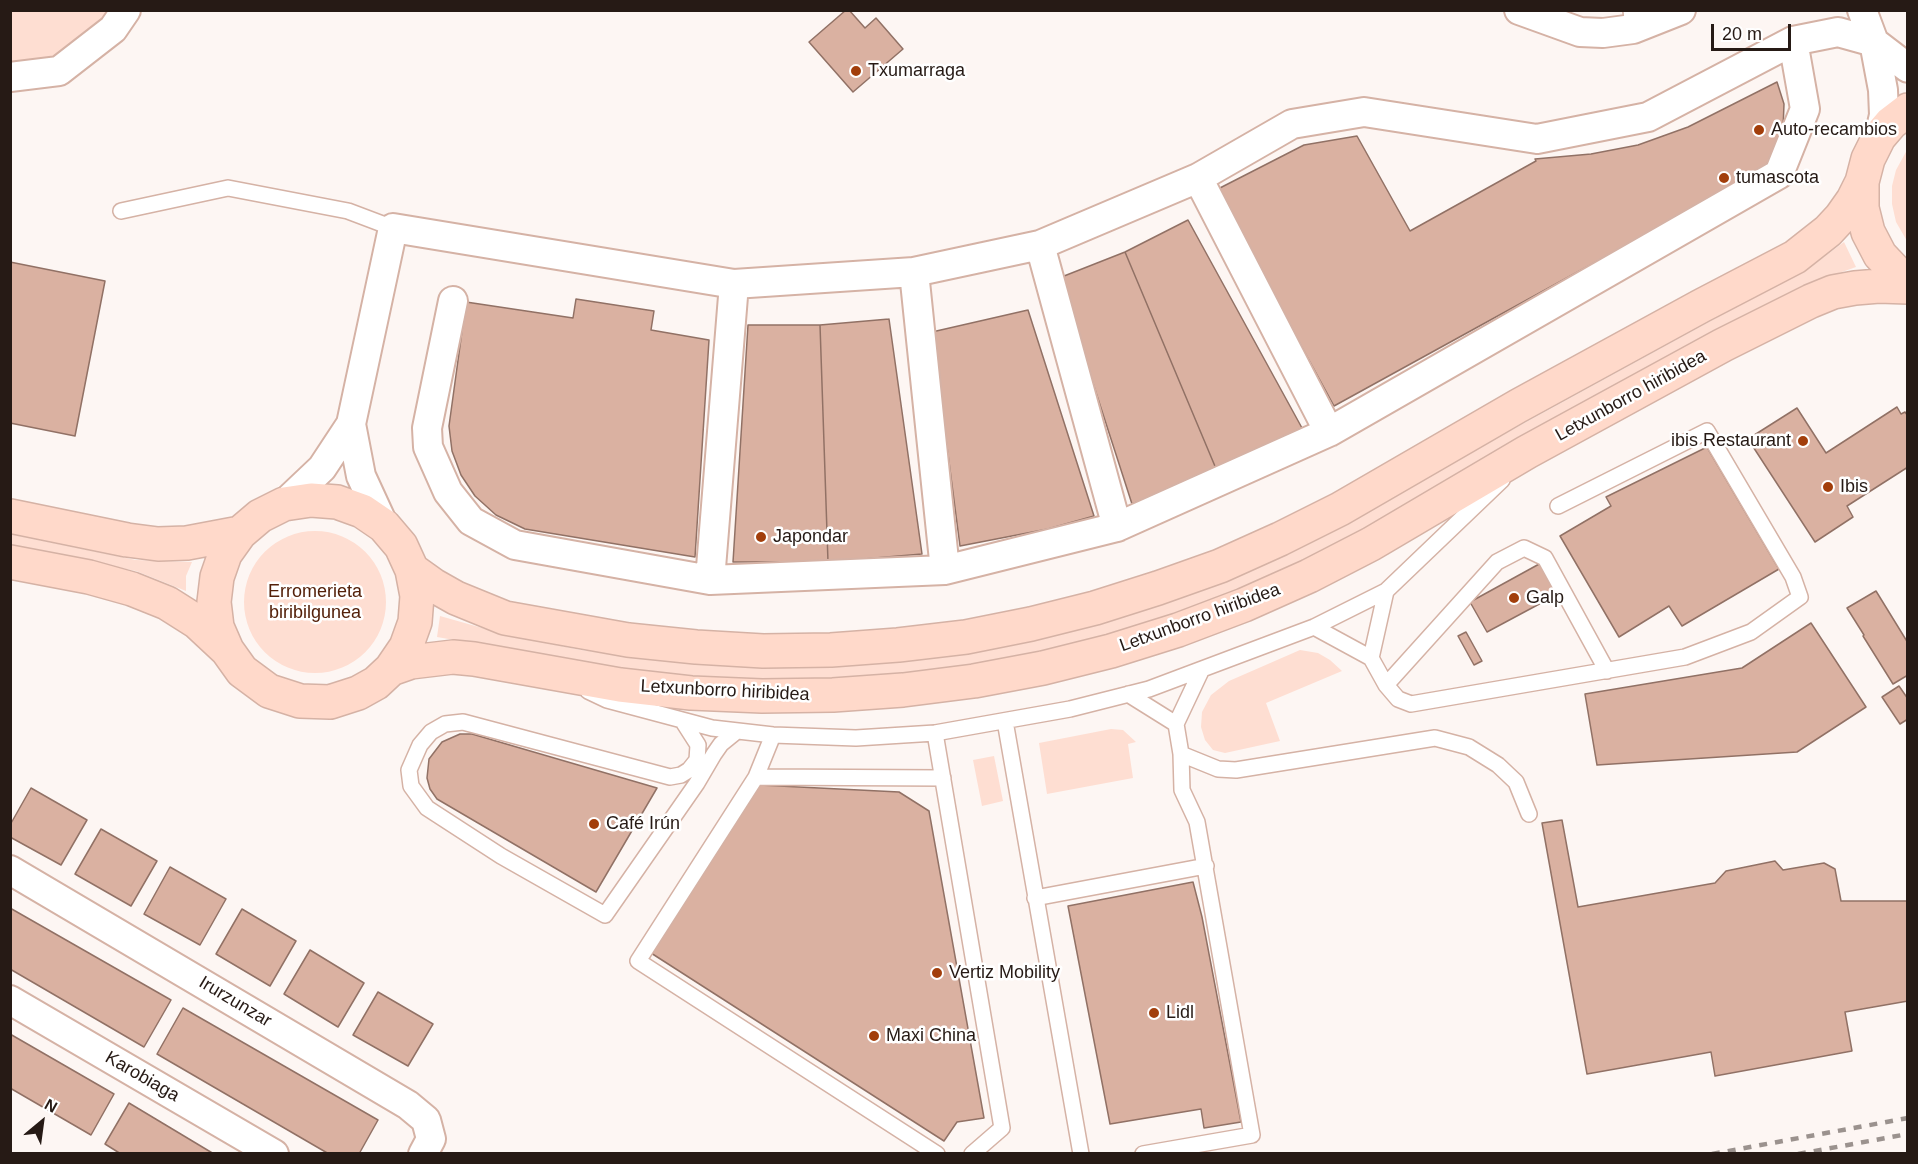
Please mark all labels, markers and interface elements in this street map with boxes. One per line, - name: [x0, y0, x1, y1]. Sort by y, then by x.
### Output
- scale bar: [1714, 12, 1794, 50]
- text: 20 m: [1722, 24, 1762, 44]
- place label: Txumarraga: [868, 60, 965, 82]
- marker: Txumarraga: [849, 64, 863, 78]
- place label: Auto-recambios: [1771, 119, 1897, 141]
- marker: Auto-recambios: [1752, 123, 1766, 137]
- place label: tumascota: [1736, 167, 1819, 189]
- marker: tumascota: [1717, 171, 1731, 185]
- street label: Letxunborro hiribidea: [1552, 346, 1710, 446]
- place label: ibis Restaurant: [1671, 430, 1791, 452]
- marker: ibis Restaurant: [1796, 434, 1810, 448]
- place label: Ibis: [1840, 476, 1868, 498]
- marker: Ibis: [1821, 480, 1835, 494]
- place label: Japondar: [773, 526, 848, 548]
- marker: Japondar: [754, 530, 768, 544]
- street label: Letxunborro hiribidea: [1117, 579, 1283, 657]
- park label: Erromerieta biribilgunea: [268, 581, 362, 624]
- place label: Galp: [1526, 587, 1564, 609]
- marker: Galp: [1507, 591, 1521, 605]
- street label: Letxunborro hiribidea: [640, 676, 810, 706]
- place label: Café Irún: [606, 813, 680, 835]
- marker: Café Irún: [587, 817, 601, 831]
- place label: Vertiz Mobility: [949, 962, 1060, 984]
- marker: Vertiz Mobility: [930, 966, 944, 980]
- street label: Irurzunzar: [195, 972, 275, 1032]
- place label: Lidl: [1166, 1002, 1194, 1024]
- marker: Lidl: [1147, 1006, 1161, 1020]
- place label: Maxi China: [886, 1025, 976, 1047]
- marker: Maxi China: [867, 1029, 881, 1043]
- street label: Karobiaga: [101, 1047, 183, 1107]
- north arrow: [12, 1092, 72, 1152]
- text: N: [42, 1096, 60, 1116]

